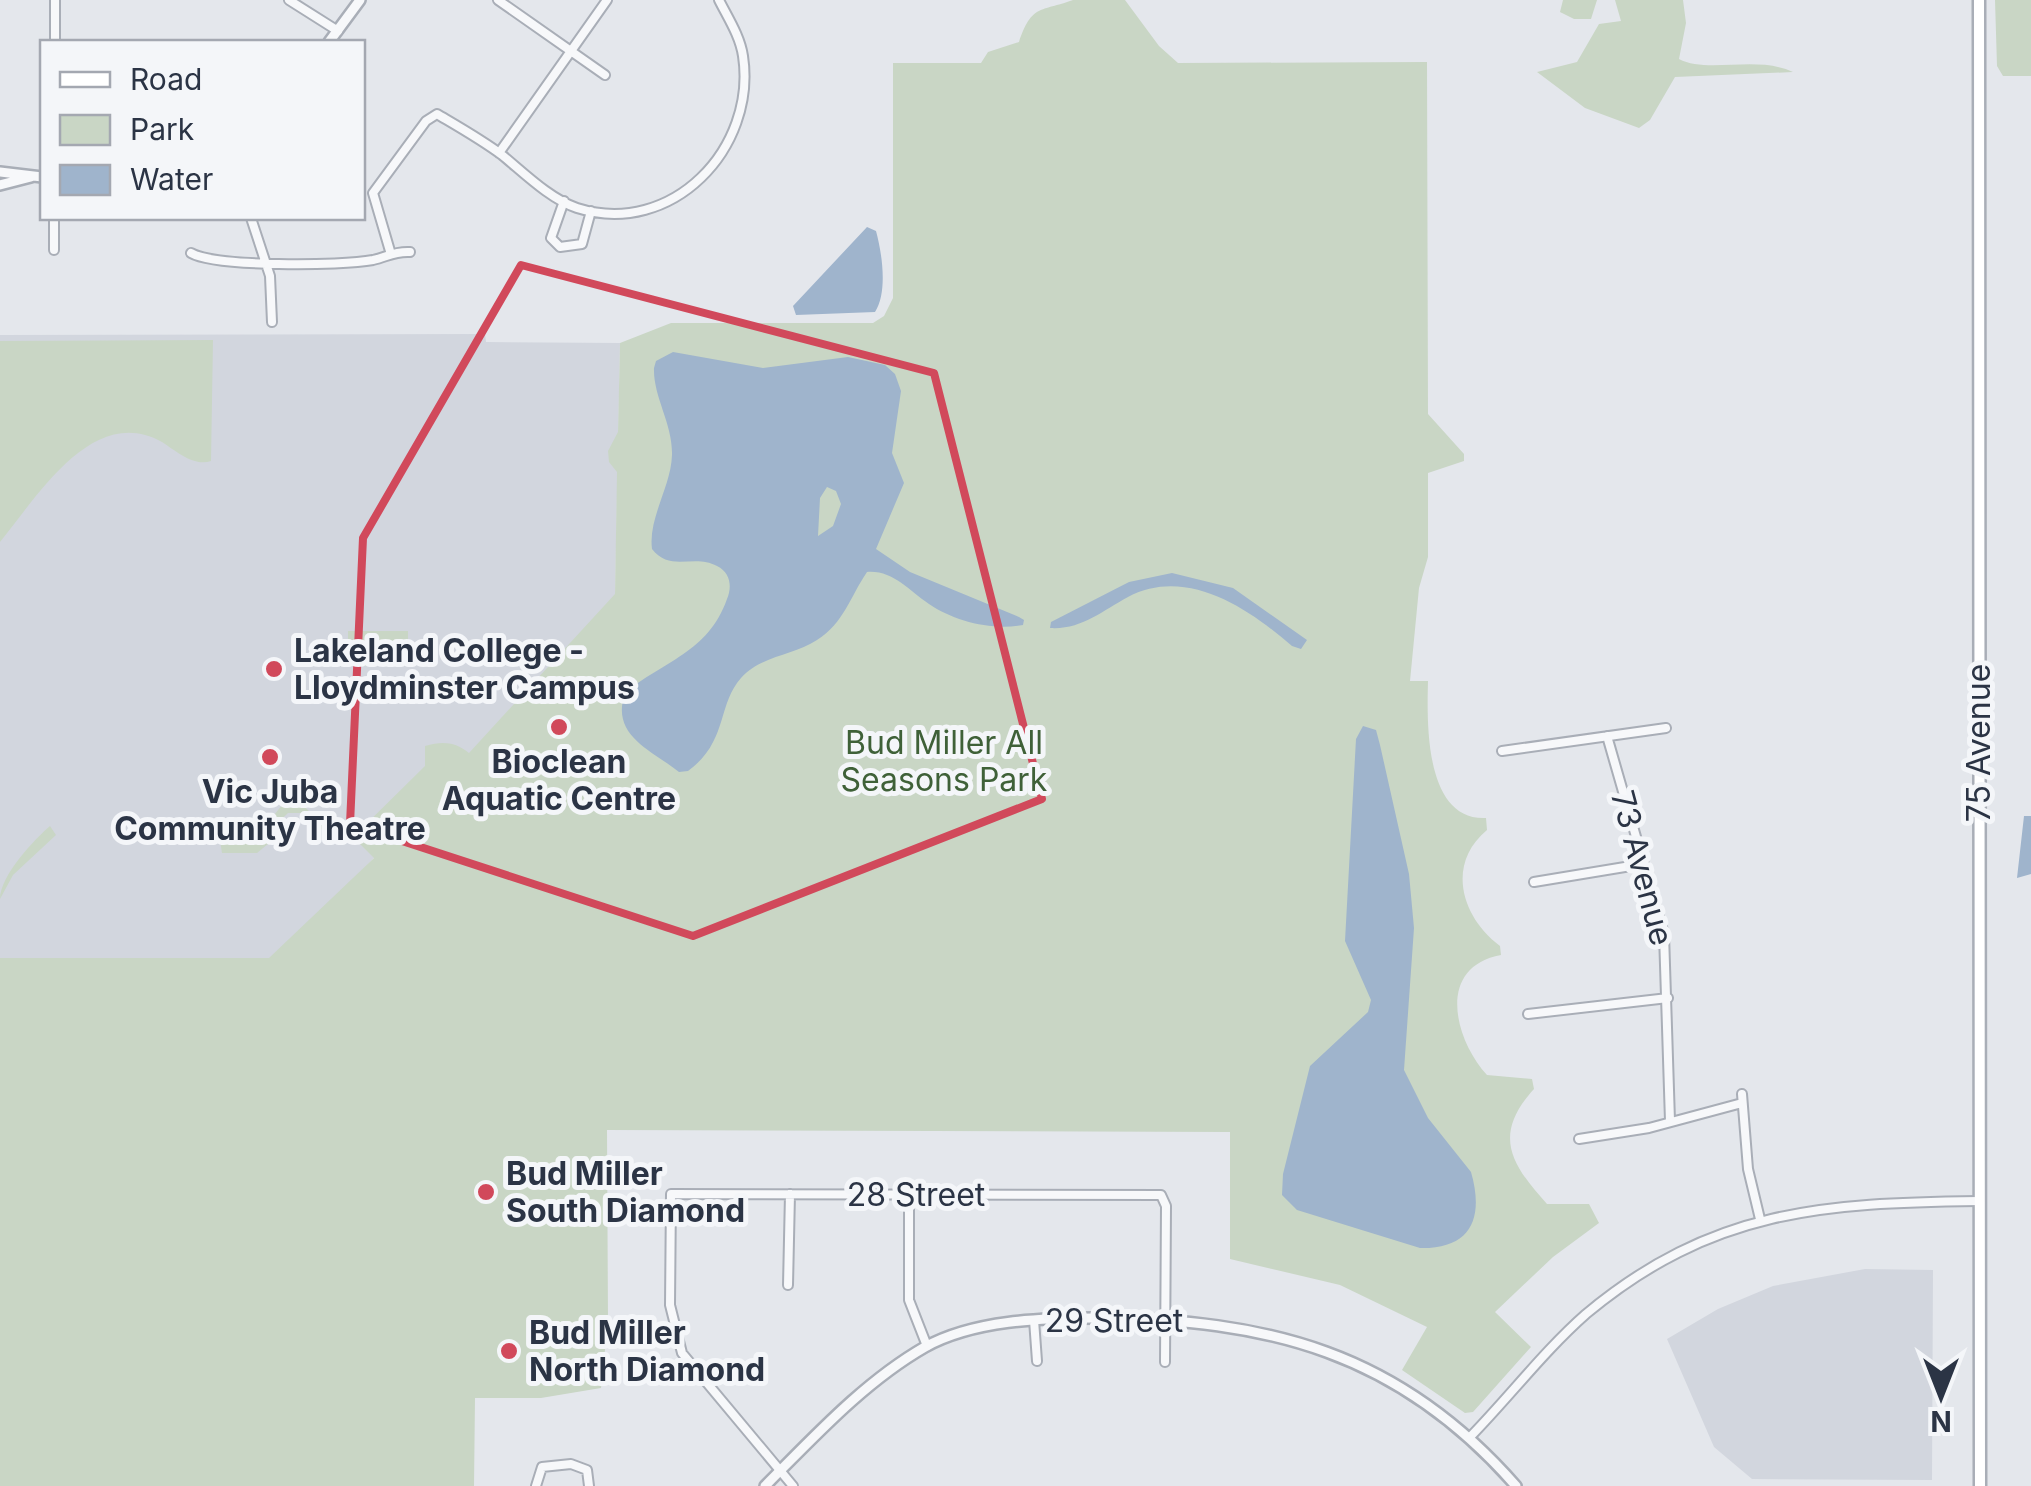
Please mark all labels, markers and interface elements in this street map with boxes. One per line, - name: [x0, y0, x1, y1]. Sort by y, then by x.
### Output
- legend: [40, 40, 365, 220]
- text: Road: [130, 61, 202, 97]
- text: Park: [130, 111, 195, 147]
- text: Water: [130, 161, 213, 197]
- place label: Lakeland College - Lloydminster Campus: [294, 631, 635, 707]
- marker: Lakeland College - Lloydminster Campus: [263, 658, 285, 680]
- street label: 75 Avenue: [1959, 664, 1998, 822]
- marker: Bioclean Aquatic Centre: [548, 716, 570, 738]
- park label: Bud Miller All Seasons Park: [841, 723, 1048, 799]
- place label: Bioclean Aquatic Centre: [442, 742, 676, 818]
- marker: Vic Juba Community Theatre: [259, 746, 281, 768]
- place label: Vic Juba Community Theatre: [114, 772, 426, 848]
- street label: 73 Avenue: [1603, 786, 1682, 950]
- place label: Bud Miller South Diamond: [506, 1154, 745, 1230]
- street label: 28 Street: [847, 1175, 985, 1214]
- marker: Bud Miller South Diamond: [475, 1181, 497, 1203]
- street label: 29 Street: [1045, 1301, 1183, 1340]
- place label: Bud Miller North Diamond: [529, 1313, 765, 1389]
- marker: Bud Miller North Diamond: [498, 1340, 520, 1362]
- north arrow: [1891, 1346, 1991, 1446]
- text: N: [1930, 1404, 1952, 1438]

